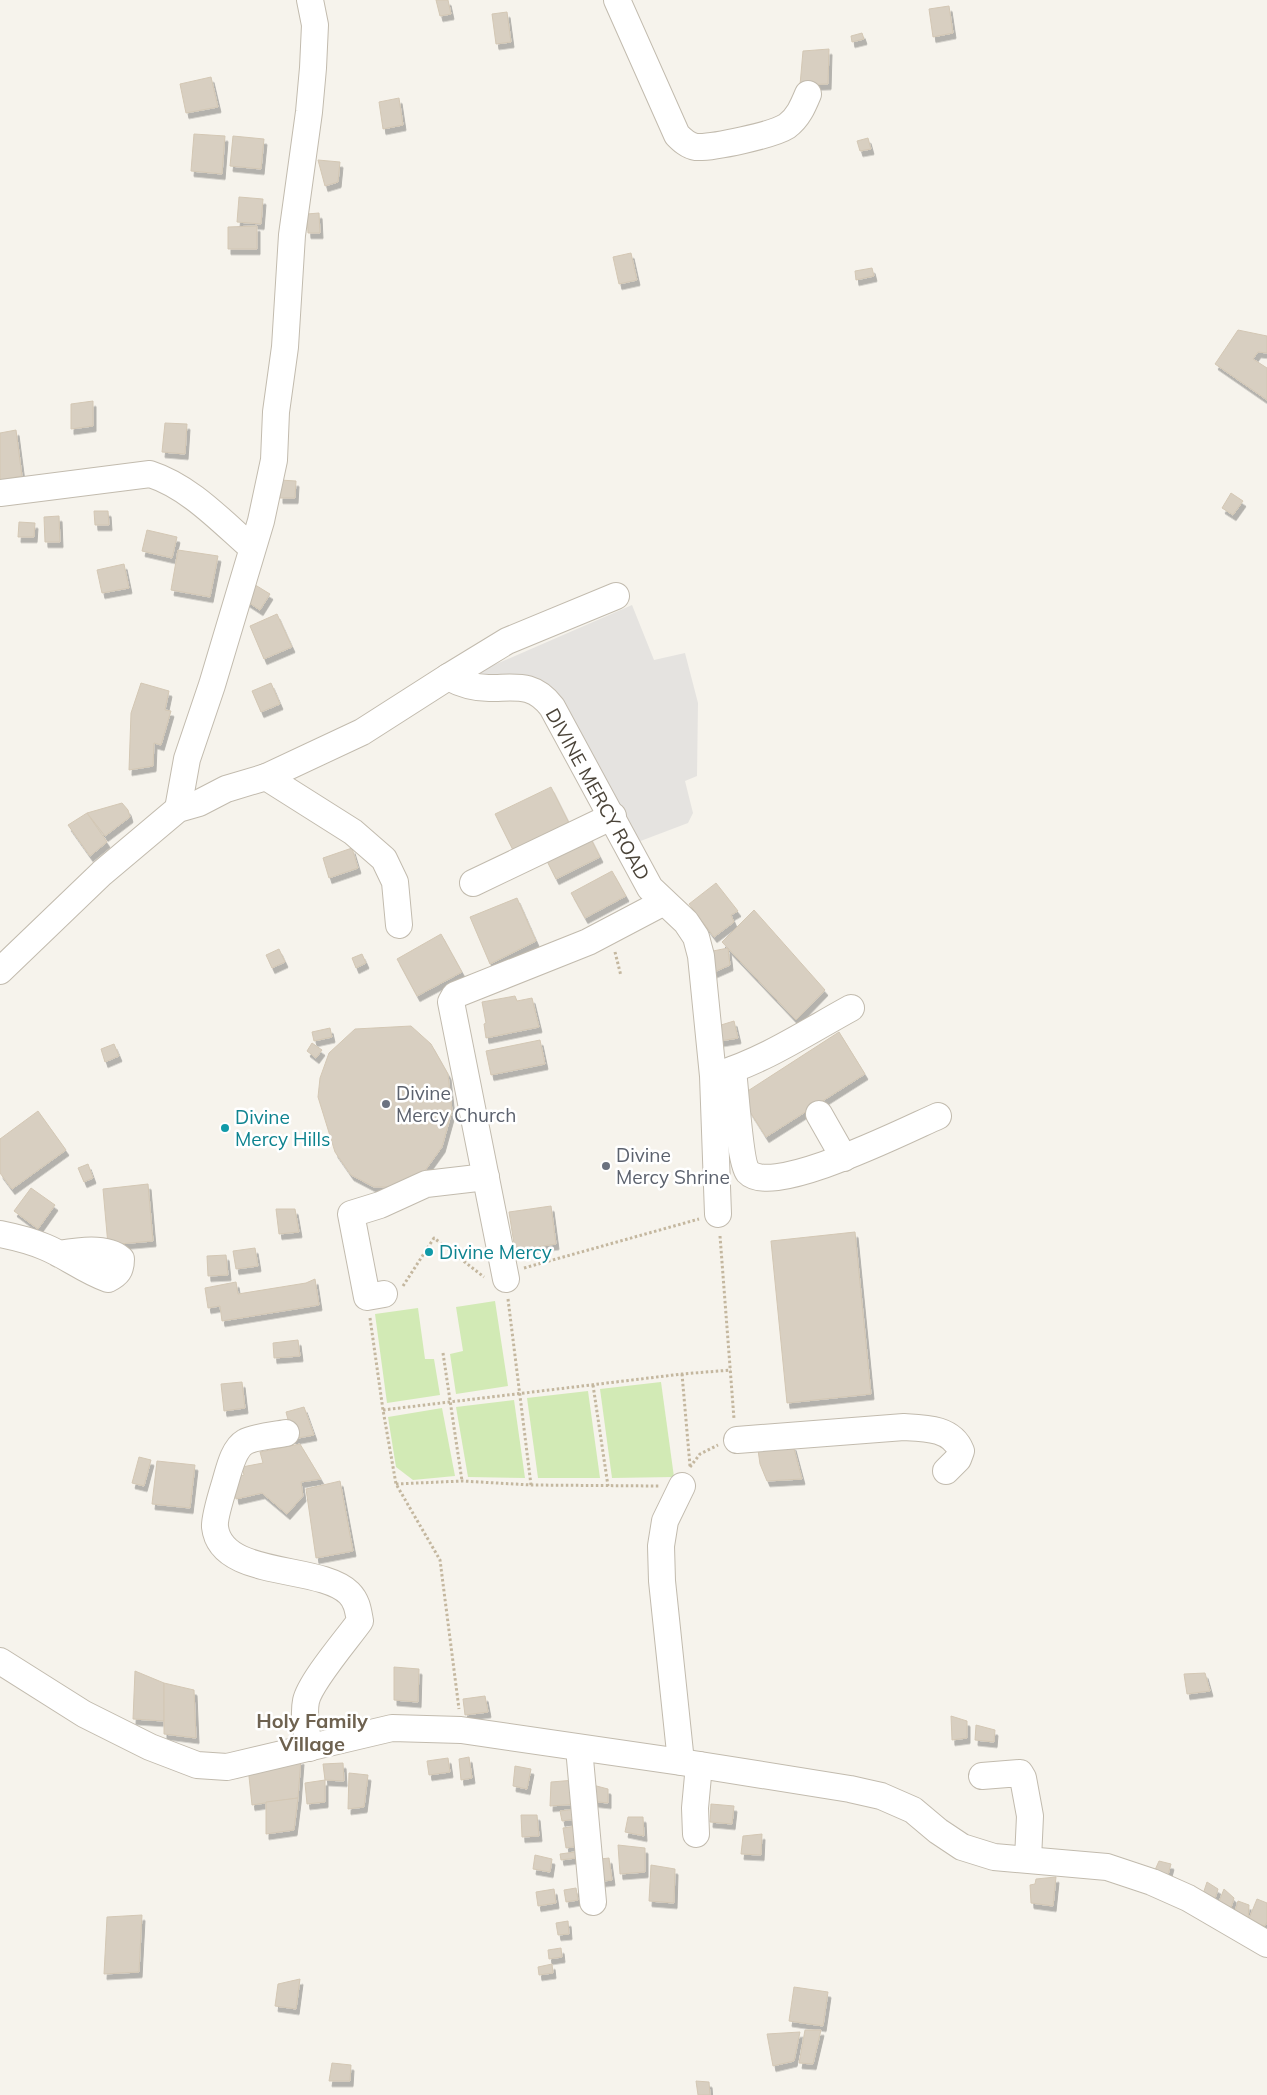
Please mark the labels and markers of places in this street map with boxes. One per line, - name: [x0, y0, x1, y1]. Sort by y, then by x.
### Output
- place label: Divine Mercy Church: [396, 1081, 516, 1127]
- marker: Divine Mercy Church: [380, 1098, 392, 1110]
- place label: Divine Mercy Hills: [235, 1105, 330, 1151]
- marker: Divine Mercy Hills: [219, 1122, 231, 1134]
- place label: Divine Mercy Shrine: [616, 1143, 730, 1189]
- marker: Divine Mercy Shrine: [600, 1160, 612, 1172]
- place label: Divine Mercy: [439, 1240, 552, 1264]
- marker: Divine Mercy: [423, 1246, 435, 1258]

